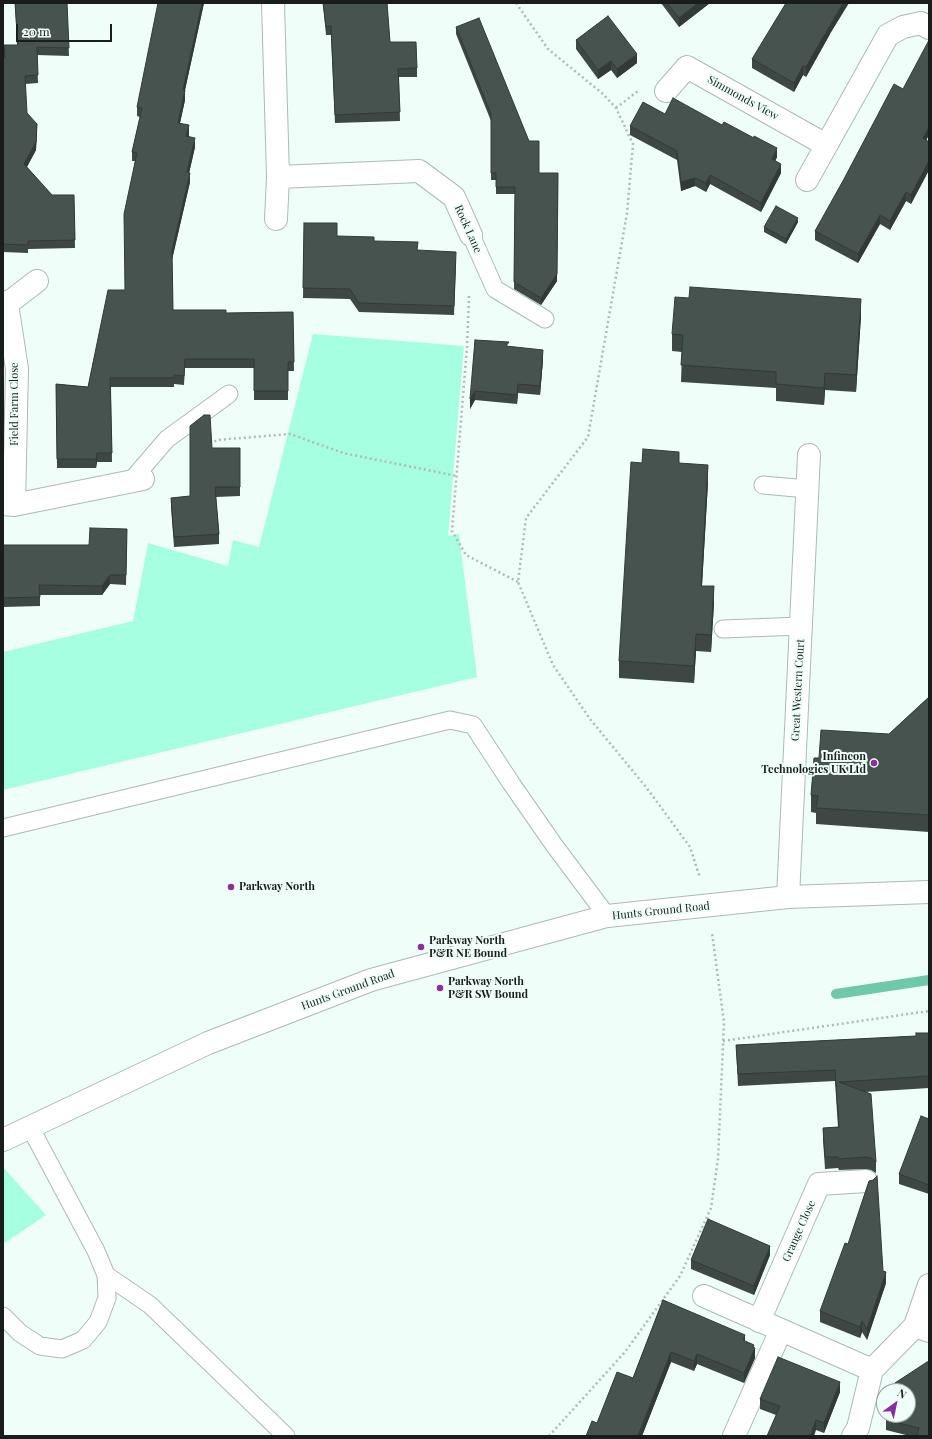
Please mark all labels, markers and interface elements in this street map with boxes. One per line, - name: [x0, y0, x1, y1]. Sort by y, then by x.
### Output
- scale bar: [18, 16, 114, 42]
- text: 20 m: [23, 23, 50, 39]
- street label: Simmonds View: [705, 73, 781, 123]
- street label: Rock Lane: [452, 203, 484, 255]
- street label: Field Farm Close: [8, 362, 22, 446]
- street label: Great Western Court: [789, 639, 807, 741]
- place label: Infineon Technologies UK Ltd: [761, 750, 866, 776]
- marker: Infineon Technologies UK Ltd: [869, 758, 879, 768]
- place label: Parkway North: [239, 880, 315, 894]
- marker: Parkway North: [226, 882, 236, 892]
- street label: Hunts Ground Road: [611, 899, 711, 923]
- place label: Parkway North P&R NE Bound: [429, 934, 507, 960]
- marker: Parkway North P&R NE Bound: [416, 942, 426, 952]
- street label: Hunts Ground Road: [300, 967, 396, 1013]
- place label: Parkway North P&R SW Bound: [448, 975, 528, 1001]
- marker: Parkway North P&R SW Bound: [435, 983, 445, 993]
- street label: Grange Close: [780, 1198, 818, 1264]
- north arrow: [876, 1383, 916, 1423]
- text: N: [895, 1385, 910, 1402]

